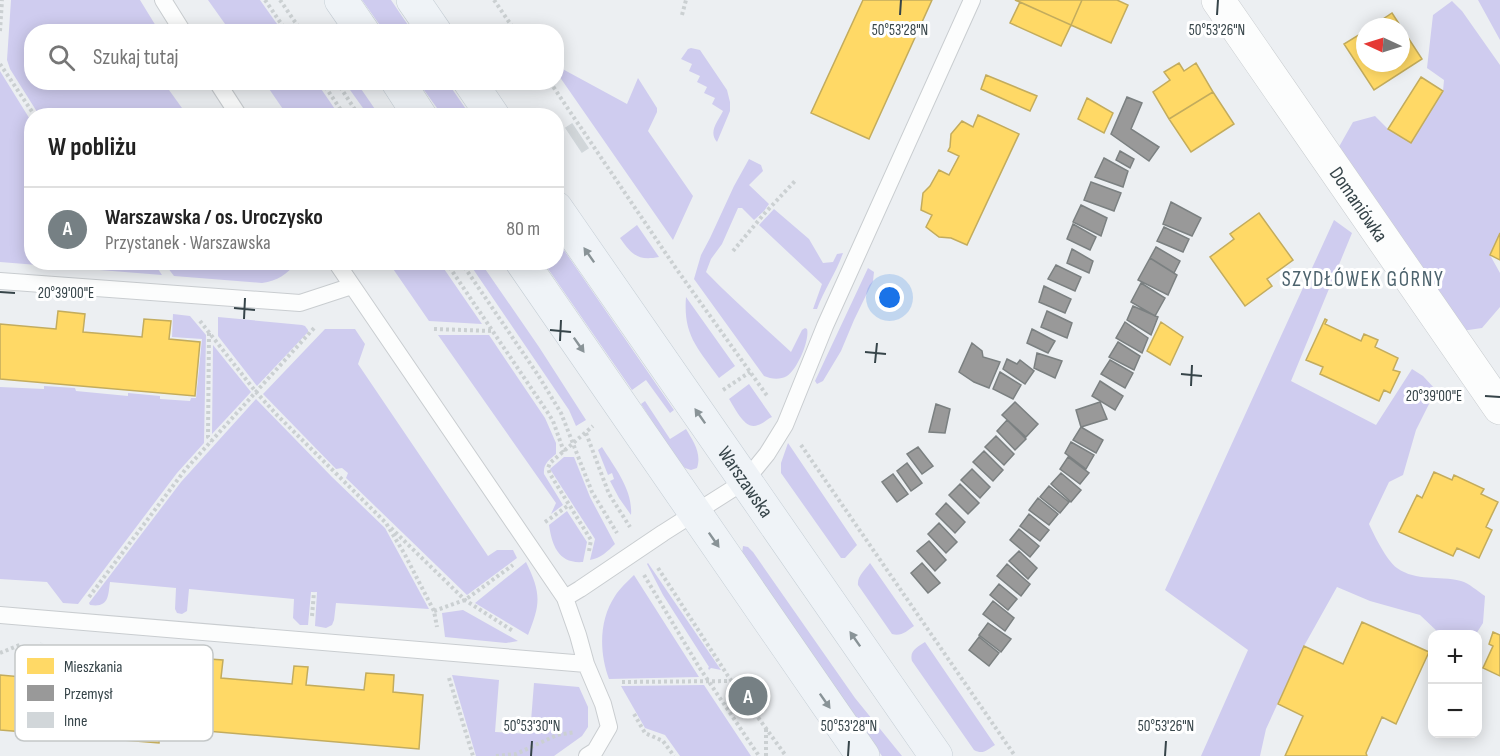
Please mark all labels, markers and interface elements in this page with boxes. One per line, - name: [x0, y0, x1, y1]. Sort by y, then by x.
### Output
- north arrow: [1356, 18, 1410, 72]
- text: 50°53'28"N: [872, 21, 928, 40]
- text: 50°53'26"N: [1189, 21, 1245, 40]
- search box: [24, 24, 564, 90]
- icon: search: [45, 41, 78, 74]
- text: Szukaj tutaj: [93, 44, 179, 71]
- text: W pobliżu: [48, 132, 136, 163]
- street label: Domaniówka: [1324, 162, 1392, 247]
- text: Warszawska / os. Uroczysko: [105, 204, 323, 231]
- text: A: [63, 217, 72, 241]
- text: 80 m: [506, 217, 540, 241]
- text: Przystanek · Warszawska: [105, 231, 271, 255]
- one-way arrow: [583, 248, 595, 264]
- district label: SZYDŁÓWEK GÓRNY: [1282, 267, 1444, 292]
- your location: [875, 283, 904, 312]
- text: 20°39'00"E: [38, 284, 94, 303]
- one-way arrow: [573, 337, 585, 353]
- text: 20°39'00"E: [1406, 387, 1462, 406]
- one-way arrow: [694, 408, 706, 424]
- street label: Warszawska: [712, 442, 778, 522]
- one-way arrow: [708, 532, 720, 548]
- map controls: [1428, 630, 1482, 738]
- button: +: [1428, 630, 1482, 684]
- one-way arrow: [850, 631, 861, 647]
- legend: [15, 645, 213, 741]
- text: Mieszkania: [64, 658, 122, 677]
- pin: A: [728, 674, 768, 718]
- button: −: [1428, 684, 1482, 738]
- text: Przemysł: [64, 685, 113, 704]
- one-way arrow: [819, 692, 831, 708]
- text: Inne: [64, 712, 87, 731]
- text: 50°53'30"N: [504, 717, 560, 736]
- text: 50°53'28"N: [821, 717, 877, 736]
- text: 50°53'26"N: [1138, 717, 1194, 736]

